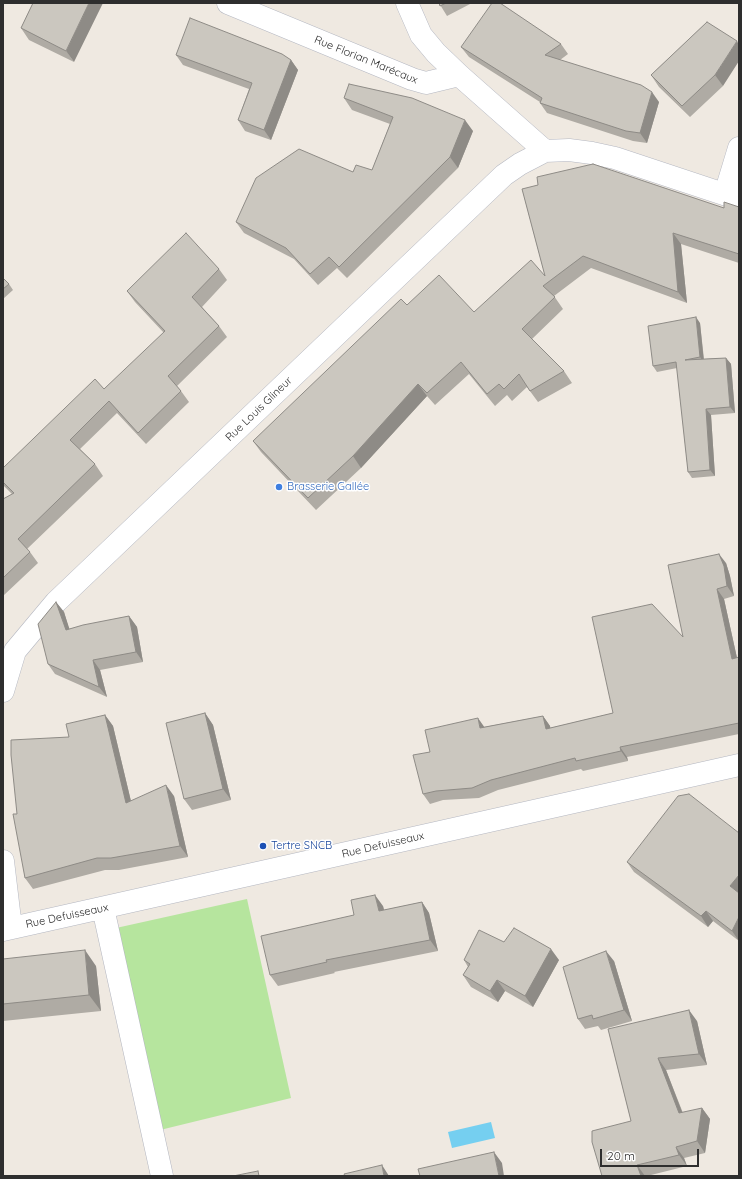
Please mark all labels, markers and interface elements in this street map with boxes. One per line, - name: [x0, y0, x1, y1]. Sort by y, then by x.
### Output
- street label: Rue Florian Marécaux: [312, 33, 420, 87]
- street label: Rue Louis Glineur: [223, 374, 295, 444]
- place label: Brasserie Gallée: [287, 480, 369, 494]
- marker: Brasserie Gallée: [274, 482, 284, 492]
- street label: Rue Defuisseaux: [340, 829, 426, 861]
- place label: Tertre SNCB: [271, 839, 332, 853]
- marker: Tertre SNCB: [258, 841, 268, 851]
- street label: Rue Defuisseaux: [24, 901, 110, 931]
- scale bar: [602, 1141, 701, 1167]
- text: 20 m: [607, 1148, 635, 1163]

